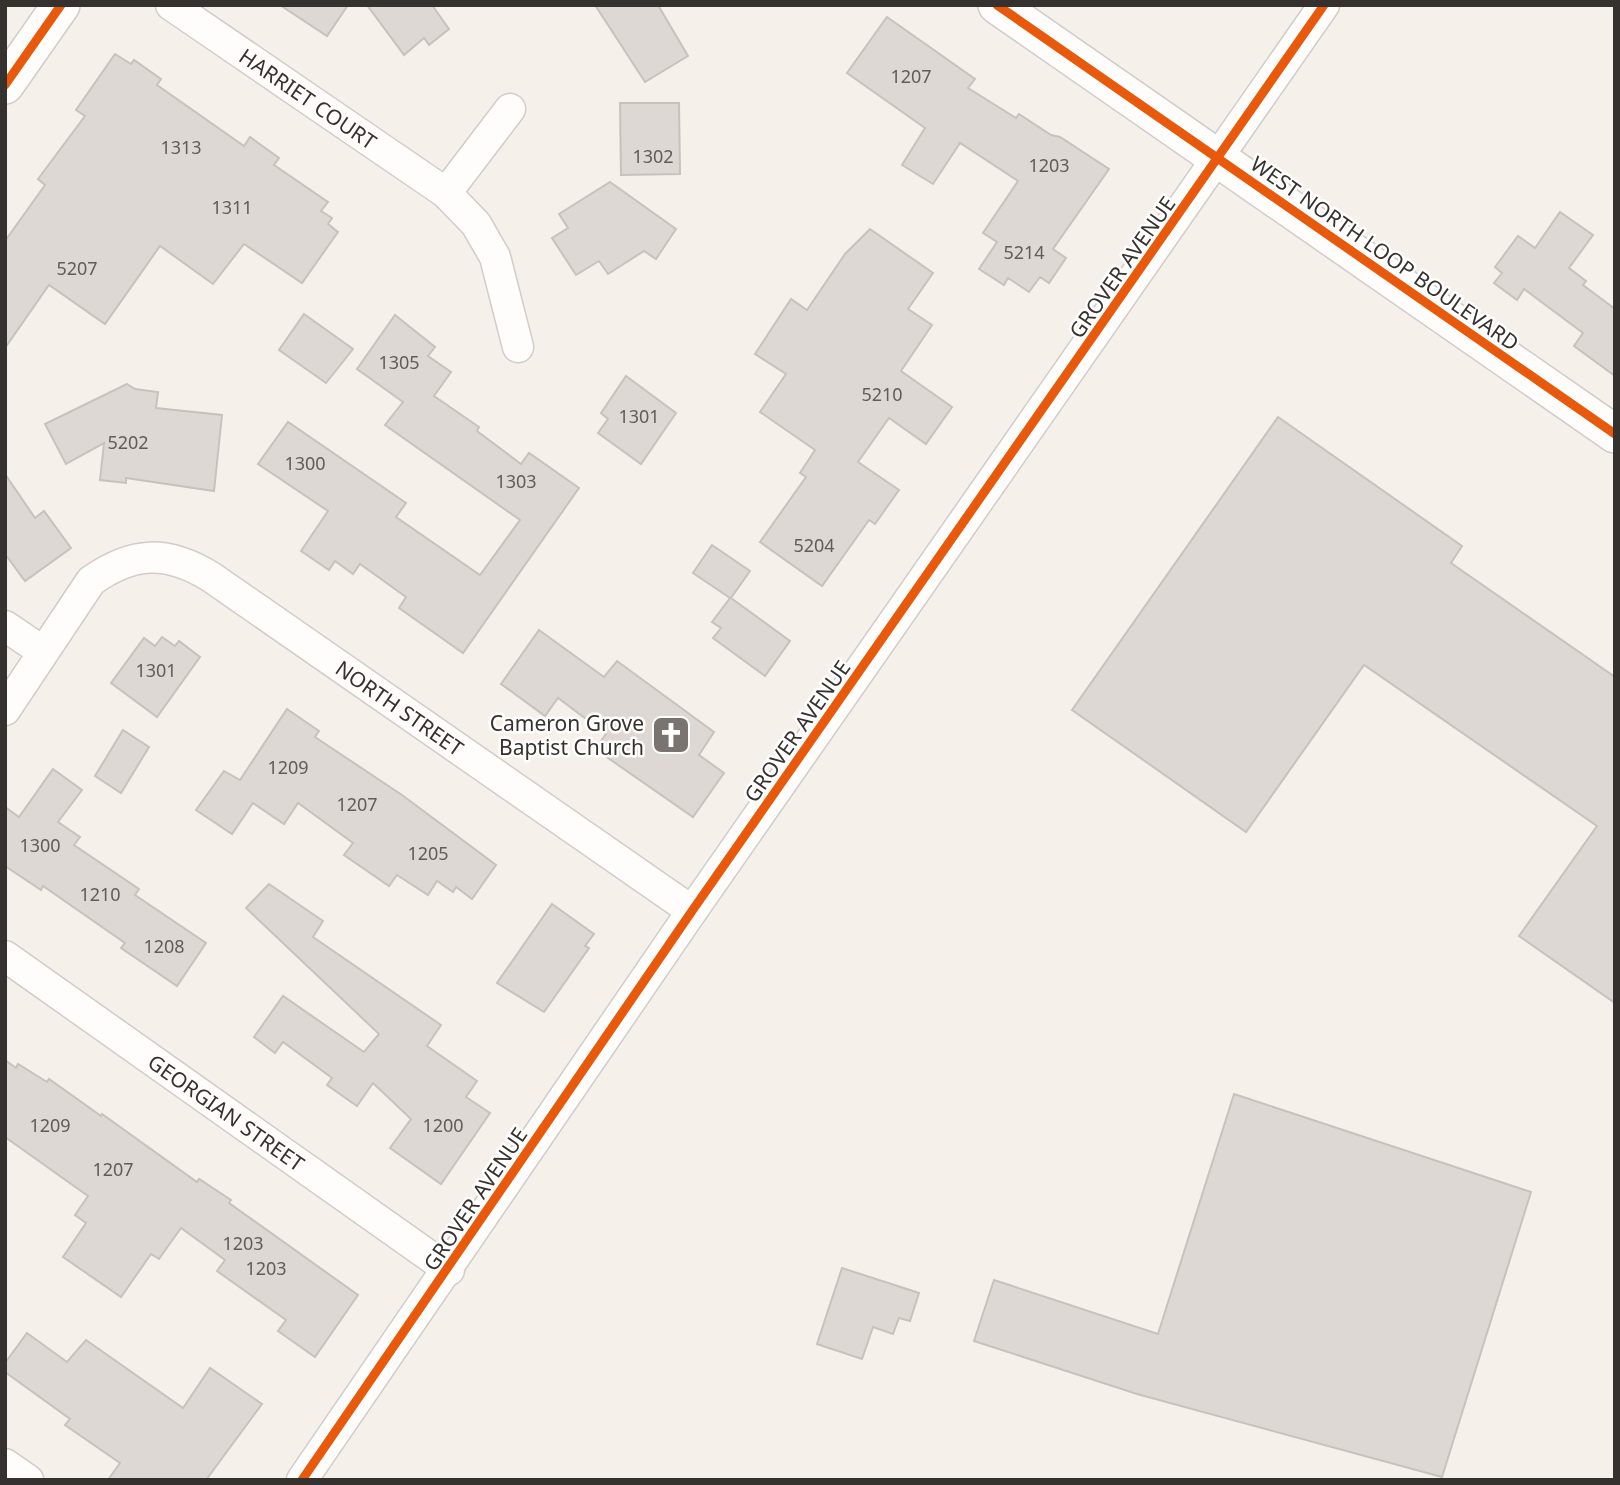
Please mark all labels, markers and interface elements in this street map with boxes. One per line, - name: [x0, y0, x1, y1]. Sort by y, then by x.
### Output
- street label: HARRIET COURT: [234, 42, 382, 156]
- house number: 1207: [890, 64, 932, 88]
- house number: 1313: [160, 135, 202, 159]
- house number: 1302: [632, 144, 674, 168]
- street label: WEST NORTH LOOP BOULEVARD: [1245, 149, 1525, 357]
- house number: 1203: [1028, 153, 1070, 177]
- street label: GROVER AVENUE: [1063, 190, 1181, 344]
- house number: 1311: [211, 195, 253, 219]
- house number: 5214: [1003, 240, 1045, 264]
- house number: 5207: [56, 256, 98, 280]
- house number: 1305: [378, 350, 420, 374]
- house number: 5210: [861, 382, 903, 406]
- house number: 1301: [618, 404, 660, 428]
- house number: 5202: [107, 430, 149, 454]
- house number: 1300: [284, 451, 326, 475]
- house number: 1303: [495, 469, 537, 493]
- house number: 5204: [793, 533, 835, 557]
- street label: NORTH STREET: [330, 654, 469, 762]
- street label: GROVER AVENUE: [738, 654, 856, 808]
- house number: 1301: [135, 658, 177, 682]
- place label: Cameron Grove Baptist Church: [490, 709, 644, 761]
- church icon: Cameron Grove Baptist Church: [650, 714, 692, 756]
- house number: 1209: [267, 755, 309, 779]
- house number: 1207: [336, 792, 378, 816]
- house number: 1300: [19, 833, 61, 857]
- house number: 1205: [407, 841, 449, 865]
- house number: 1210: [79, 882, 121, 906]
- house number: 1208: [143, 934, 185, 958]
- street label: GEORGIAN STREET: [143, 1048, 310, 1178]
- house number: 1209: [29, 1113, 71, 1137]
- house number: 1200: [422, 1113, 464, 1137]
- street label: GROVER AVENUE: [417, 1122, 533, 1276]
- house number: 1207: [92, 1157, 134, 1181]
- house number: 1203: [222, 1231, 264, 1255]
- house number: 1203: [245, 1256, 287, 1280]

